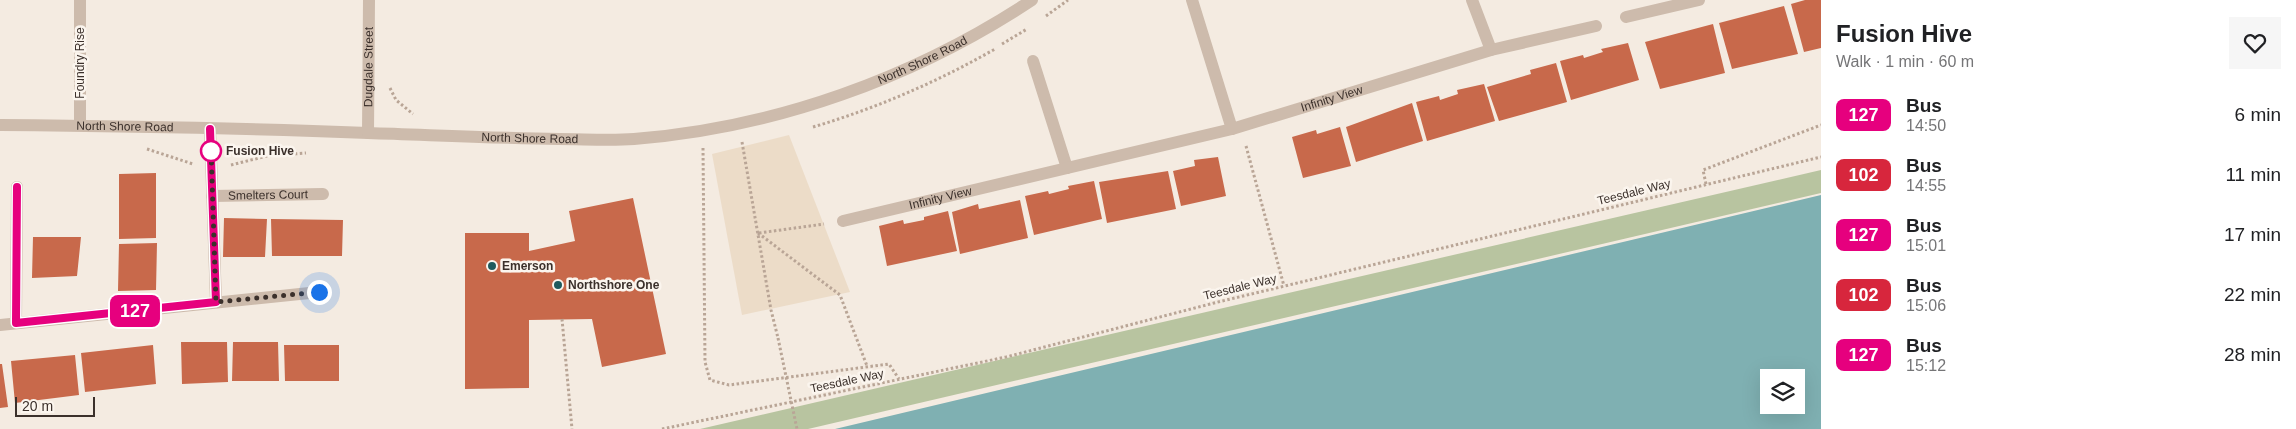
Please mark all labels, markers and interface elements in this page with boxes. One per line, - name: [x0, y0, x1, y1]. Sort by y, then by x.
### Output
- button: heart: [2229, 17, 2281, 69]
- text: Fusion Hive: [1836, 20, 1972, 47]
- street label: Dugdale Street: [361, 26, 376, 107]
- street label: Foundry Rise: [73, 27, 87, 99]
- street label: North Shore Road: [876, 33, 969, 87]
- text: Walk · 1 min · 60 m: [1836, 53, 1974, 70]
- street label: Infinity View: [1299, 82, 1365, 115]
- text: Bus: [1906, 95, 1942, 116]
- text: 6 min: [2235, 104, 2281, 125]
- text: 127: [1848, 105, 1879, 125]
- text: 14:50: [1906, 117, 1946, 134]
- street label: North Shore Road: [76, 119, 174, 134]
- street label: North Shore Road: [481, 130, 578, 146]
- marker: Fusion Hive: [200, 140, 222, 162]
- place label: Fusion Hive: [226, 144, 294, 158]
- text: Bus: [1906, 155, 1942, 176]
- text: 11 min: [2225, 164, 2281, 185]
- text: 102: [1848, 165, 1879, 185]
- street label: Teesdale Way: [1596, 176, 1672, 208]
- text: 14:55: [1906, 177, 1946, 194]
- street label: Infinity View: [908, 184, 973, 212]
- street label: Smelters Court: [228, 187, 309, 203]
- text: Bus: [1906, 215, 1942, 236]
- text: 17 min: [2224, 224, 2281, 245]
- text: 127: [1848, 225, 1879, 245]
- text: 15:01: [1906, 237, 1946, 254]
- place label: Emerson: [502, 259, 553, 273]
- marker: Emerson: [486, 260, 498, 272]
- street label: Teesdale Way: [1202, 271, 1278, 303]
- text: Bus: [1906, 275, 1942, 296]
- place label: Northshore One: [568, 278, 660, 292]
- marker: Northshore One: [552, 279, 564, 291]
- your location: [307, 280, 332, 305]
- text: 22 min: [2224, 284, 2281, 305]
- text: 102: [1848, 285, 1879, 305]
- line badge: 127: [106, 295, 164, 327]
- text: 15:06: [1906, 297, 1946, 314]
- text: 127: [120, 301, 150, 321]
- text: Bus: [1906, 335, 1942, 356]
- text: 28 min: [2224, 344, 2281, 365]
- text: 127: [1848, 345, 1879, 365]
- text: 15:12: [1906, 357, 1946, 374]
- street label: Teesdale Way: [809, 366, 885, 396]
- map controls: [1760, 369, 1805, 414]
- button: layers: [1760, 369, 1805, 414]
- scale bar: [15, 394, 95, 417]
- text: 20 m: [22, 398, 53, 414]

